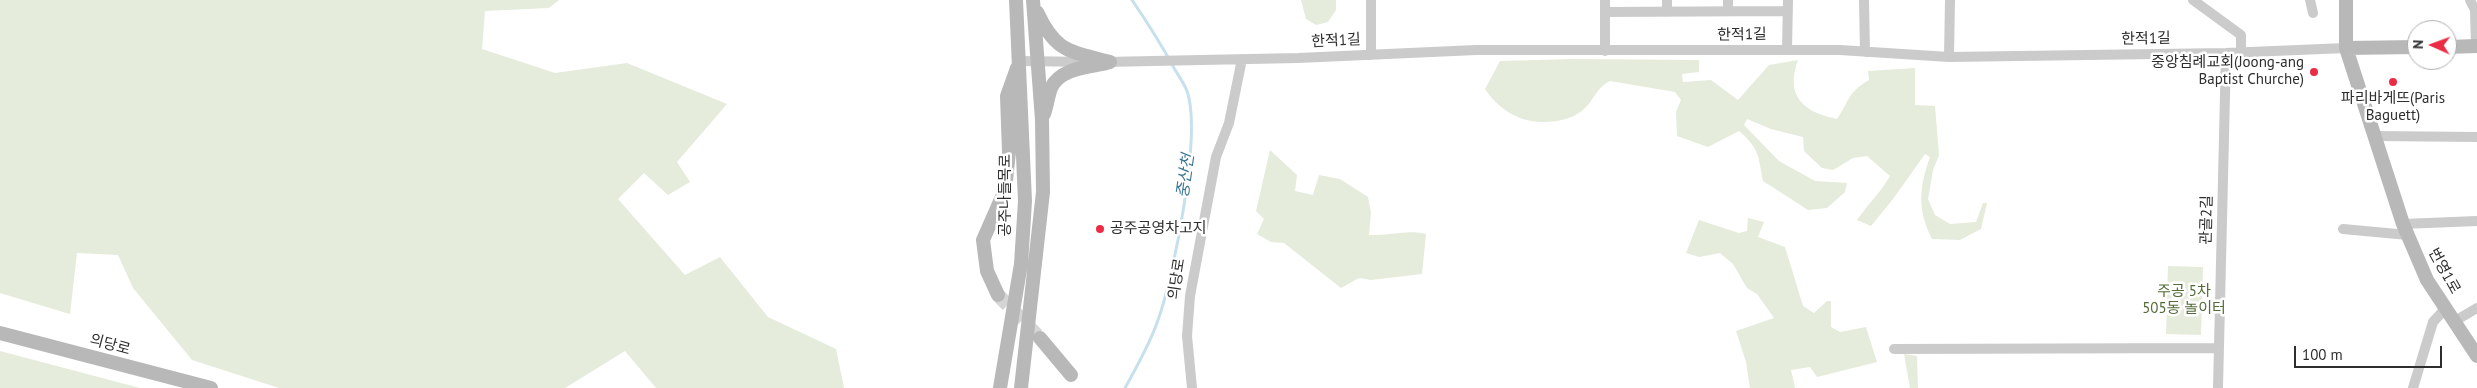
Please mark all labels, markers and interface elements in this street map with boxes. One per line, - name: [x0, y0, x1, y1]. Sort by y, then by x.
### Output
- north arrow: [2407, 20, 2457, 70]
- street label: 한적1길: [1717, 26, 1767, 44]
- street label: 한적1길: [2121, 30, 2171, 48]
- street label: 한적1길: [1311, 31, 1361, 51]
- text: N: [2409, 40, 2427, 49]
- place label: 중앙침례교회(Joong-ang Baptist Churche): [2151, 54, 2304, 89]
- marker: 중앙침례교회(Joong-ang Baptist Churche): [2308, 66, 2320, 78]
- marker: 파리바게뜨(Paris Baguett): [2387, 76, 2399, 88]
- place label: 파리바게뜨(Paris Baguett): [2341, 90, 2445, 125]
- water label: 중산천: [1173, 153, 1199, 199]
- street label: 공주나들목로: [997, 154, 1015, 236]
- street label: 관골2길: [2198, 195, 2216, 245]
- place label: 공주공영차고지: [1110, 220, 1207, 238]
- marker: 공주공영차고지: [1094, 223, 1106, 235]
- street label: 번영1로: [2424, 245, 2464, 297]
- street label: 의당로: [1165, 257, 1189, 301]
- park label: 주공 5차 505동 놀이터: [2142, 283, 2226, 318]
- street label: 의당로: [88, 331, 132, 359]
- scale bar: [2297, 336, 2444, 368]
- text: 100 m: [2302, 345, 2343, 364]

